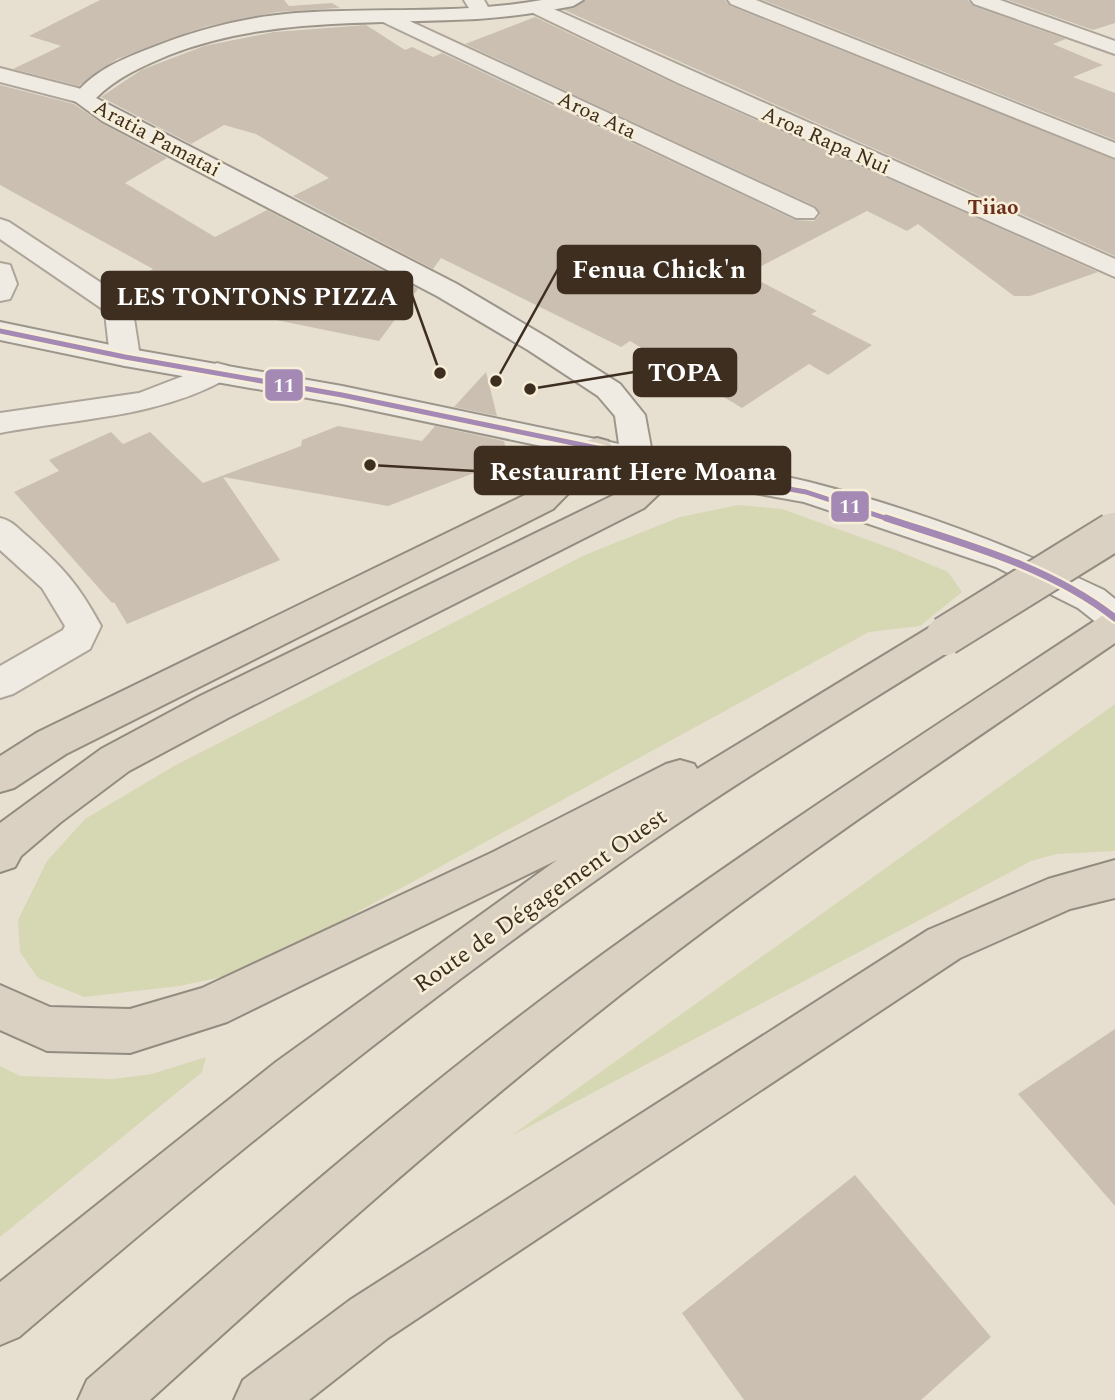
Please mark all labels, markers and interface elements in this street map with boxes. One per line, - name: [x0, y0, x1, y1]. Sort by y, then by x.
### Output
- street label: Aroa Ata: [552, 84, 642, 148]
- street label: Aratia Pamatai: [87, 92, 226, 186]
- street label: Aroa Rapa Nui: [756, 98, 895, 184]
- district label: Tiiao: [967, 192, 1019, 224]
- callout: Fenua Chick'n: [558, 246, 760, 293]
- text: Fenua Chick'n: [572, 250, 746, 290]
- callout: LES TONTONS PIZZA: [102, 272, 412, 319]
- text: LES TONTONS PIZZA: [116, 277, 398, 317]
- callout: TOPA: [634, 349, 736, 396]
- text: TOPA: [648, 353, 722, 393]
- line badge: 11: [264, 368, 304, 402]
- text: 11: [273, 372, 295, 401]
- callout: Restaurant Here Moana: [475, 447, 790, 494]
- text: Restaurant Here Moana: [490, 452, 777, 492]
- line badge: 11: [830, 490, 870, 523]
- text: 11: [839, 493, 861, 522]
- street label: Route de Dégagement Ouest: [406, 799, 675, 1002]

